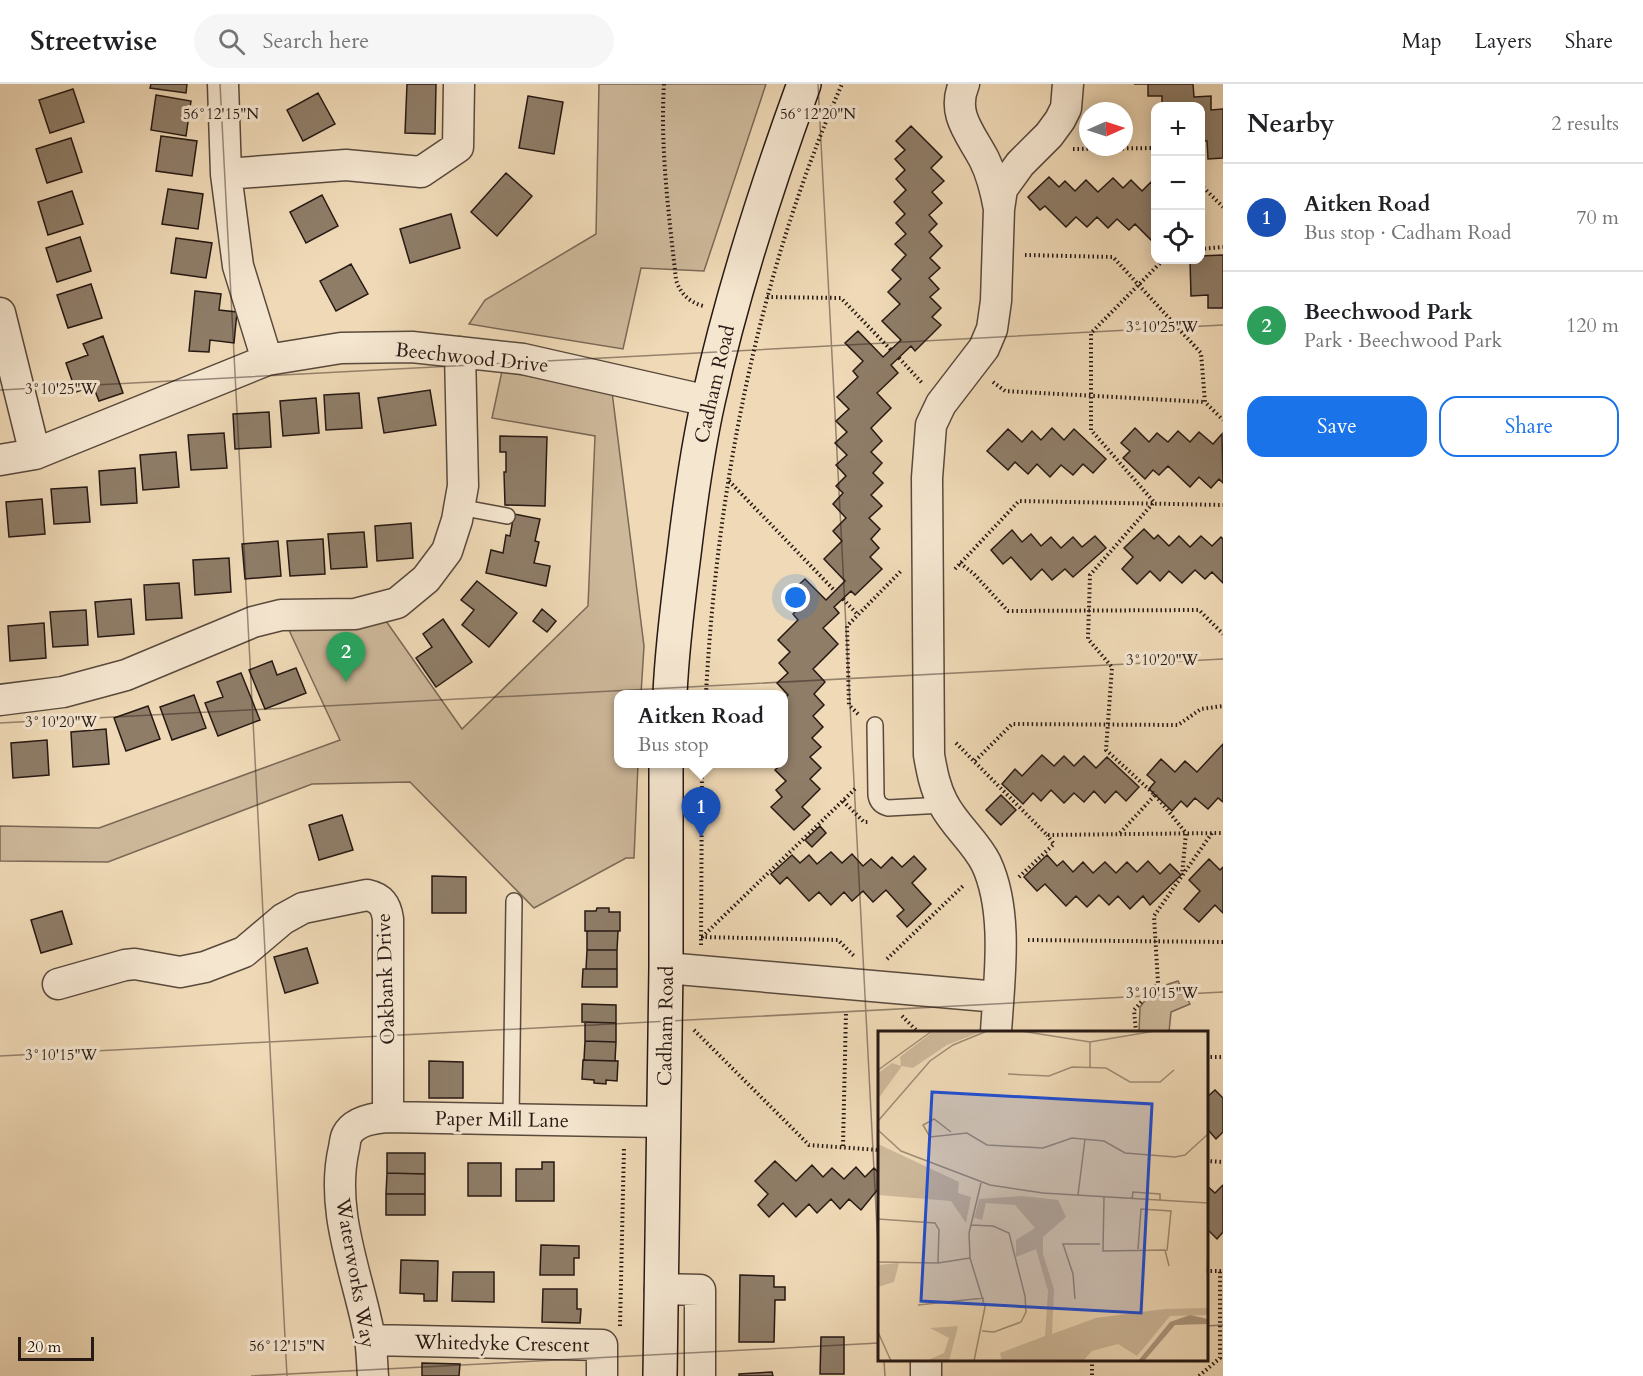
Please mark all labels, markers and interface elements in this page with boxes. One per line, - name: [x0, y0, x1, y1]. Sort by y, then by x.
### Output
- search box: [194, 14, 614, 68]
- text: Streetwise: [30, 22, 158, 60]
- icon: search: [215, 25, 248, 58]
- text: Search here: [263, 26, 369, 56]
- text: Map: [1402, 27, 1442, 56]
- text: Layers: [1475, 27, 1532, 56]
- text: Share: [1565, 27, 1613, 56]
- north arrow: [1079, 102, 1133, 156]
- map controls: [1151, 102, 1205, 264]
- button: +: [1151, 102, 1205, 156]
- text: 56°12'15"N: [183, 104, 259, 124]
- text: 56°12'20"N: [780, 104, 856, 124]
- text: Nearby: [1247, 106, 1335, 141]
- text: 2 results: [1551, 110, 1619, 137]
- button: −: [1151, 156, 1205, 210]
- text: Aitken Road: [1304, 189, 1430, 219]
- text: 1: [1261, 204, 1272, 231]
- text: 70 m: [1576, 204, 1619, 231]
- button: locate: [1151, 210, 1205, 264]
- text: Bus stop · Cadham Road: [1304, 219, 1511, 246]
- text: Beechwood Park: [1304, 297, 1473, 327]
- text: 2: [1261, 312, 1272, 339]
- text: 120 m: [1566, 312, 1619, 339]
- text: 3°10'25"W: [1126, 317, 1199, 337]
- street label: Cadham Road: [688, 322, 741, 446]
- text: Park · Beechwood Park: [1304, 327, 1502, 354]
- street label: Beechwood Drive: [394, 336, 550, 379]
- text: 3°10'25"W: [25, 379, 98, 399]
- button: Save: [1247, 396, 1427, 457]
- button: Share: [1439, 396, 1619, 457]
- your location: [781, 583, 810, 612]
- pin: 2: [326, 632, 366, 682]
- text: 3°10'20"W: [1126, 650, 1199, 670]
- popup: [614, 690, 788, 768]
- text: Aitken Road: [638, 701, 764, 731]
- text: 3°10'20"W: [25, 712, 98, 732]
- text: Bus stop: [638, 731, 709, 758]
- pin: 1: [682, 788, 720, 837]
- street label: Oakbank Drive: [370, 913, 401, 1045]
- street label: Cadham Road: [651, 965, 680, 1086]
- text: 3°10'15"W: [1126, 983, 1199, 1003]
- inset map: [878, 1031, 1208, 1361]
- text: 3°10'15"W: [25, 1045, 98, 1065]
- street label: Paper Mill Lane: [435, 1105, 569, 1134]
- street label: Waterworks Way: [329, 1195, 382, 1351]
- street label: Whitedyke Crescent: [413, 1328, 590, 1359]
- scale bar: [18, 1334, 94, 1362]
- text: 20 m: [27, 1336, 61, 1358]
- text: 56°12'15"N: [249, 1336, 325, 1356]

